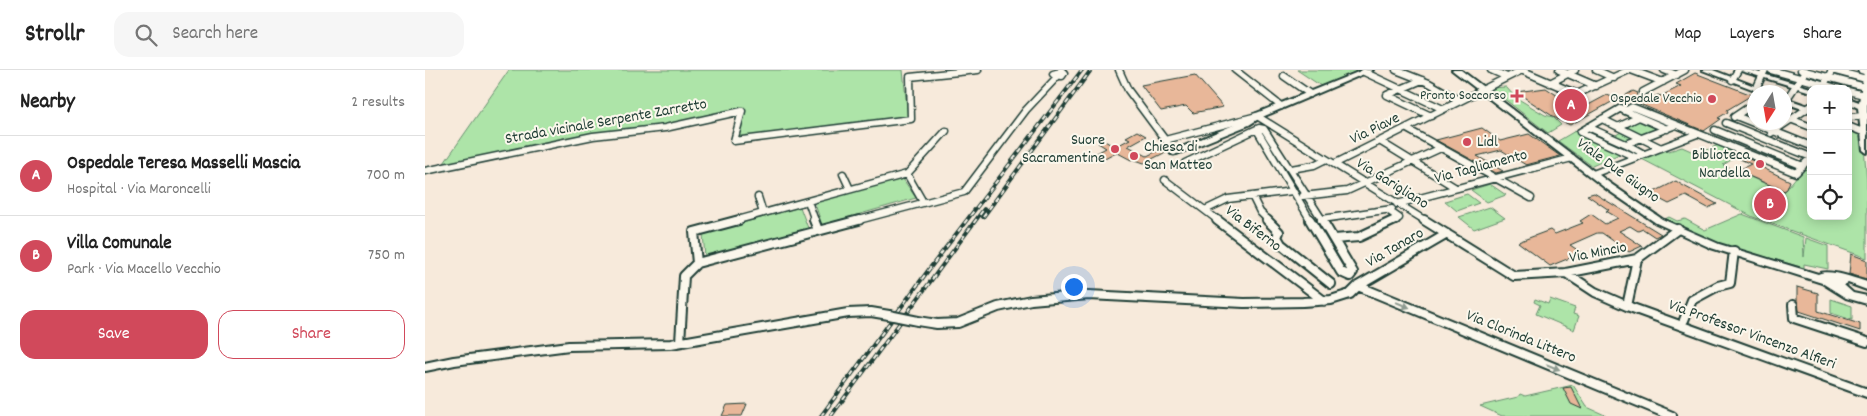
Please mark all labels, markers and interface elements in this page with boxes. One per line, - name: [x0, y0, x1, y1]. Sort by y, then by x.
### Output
- search box: [114, 12, 464, 57]
- text: Strollr: [25, 18, 84, 52]
- icon: search: [132, 21, 160, 49]
- text: Search here: [172, 21, 258, 48]
- text: Map: [1674, 22, 1701, 47]
- text: Layers: [1729, 22, 1775, 47]
- text: Share: [1803, 22, 1842, 47]
- north arrow: [1747, 85, 1792, 130]
- map controls: [1807, 85, 1852, 220]
- button: +: [1807, 85, 1852, 130]
- place label: Pronto Soccorso: [1420, 86, 1506, 106]
- pin: A: [1555, 86, 1587, 124]
- text: Nearby: [20, 88, 75, 118]
- marker: Pronto Soccorso: [1510, 89, 1524, 103]
- place label: Ospedale Vecchio: [1610, 89, 1702, 109]
- text: 2 results: [351, 91, 405, 114]
- street label: Strada vicinale Serpente Zarretto: [503, 93, 709, 151]
- marker: Ospedale Vecchio: [1706, 93, 1718, 105]
- street label: Via Piave: [1346, 107, 1404, 151]
- place label: Suore Sacramentine: [1022, 129, 1105, 170]
- button: −: [1807, 130, 1852, 175]
- place label: Lidl: [1477, 131, 1498, 154]
- street label: Viale Due Giugno: [1572, 133, 1664, 209]
- place label: Chiesa di San Matteo: [1144, 136, 1212, 177]
- marker: Lidl: [1461, 136, 1473, 148]
- marker: Suore Sacramentine: [1109, 143, 1121, 155]
- street label: Via Tagliamento: [1432, 144, 1530, 190]
- place label: Biblioteca Nardella: [1692, 144, 1750, 185]
- marker: Chiesa di San Matteo: [1128, 150, 1140, 162]
- text: Ospedale Teresa Masselli Mascia: [67, 151, 300, 178]
- street label: Via Garigliano: [1351, 153, 1433, 215]
- marker: Biblioteca Nardella: [1754, 158, 1766, 170]
- text: A: [32, 164, 40, 187]
- text: 700 m: [367, 164, 405, 187]
- button: locate: [1807, 175, 1852, 220]
- text: Hospital · Via Maroncelli: [67, 178, 211, 201]
- pin: B: [1754, 185, 1786, 223]
- street label: Via Biferno: [1220, 200, 1286, 258]
- street label: Via Tanaro: [1362, 222, 1428, 274]
- text: Villa Comunale: [67, 231, 172, 258]
- street label: Via Mincio: [1567, 236, 1629, 270]
- text: B: [32, 244, 40, 267]
- text: 750 m: [368, 244, 405, 267]
- text: Park · Via Macello Vecchio: [67, 258, 221, 281]
- your location: [1061, 274, 1087, 300]
- street label: Via Professor Vincenzo Alfieri: [1665, 294, 1839, 376]
- one-way arrow: [1396, 301, 1411, 309]
- street label: Via Clorinda Littero: [1462, 304, 1580, 370]
- button: Save: [20, 310, 208, 359]
- button: Share: [218, 310, 405, 359]
- one-way arrow: [1546, 363, 1561, 371]

